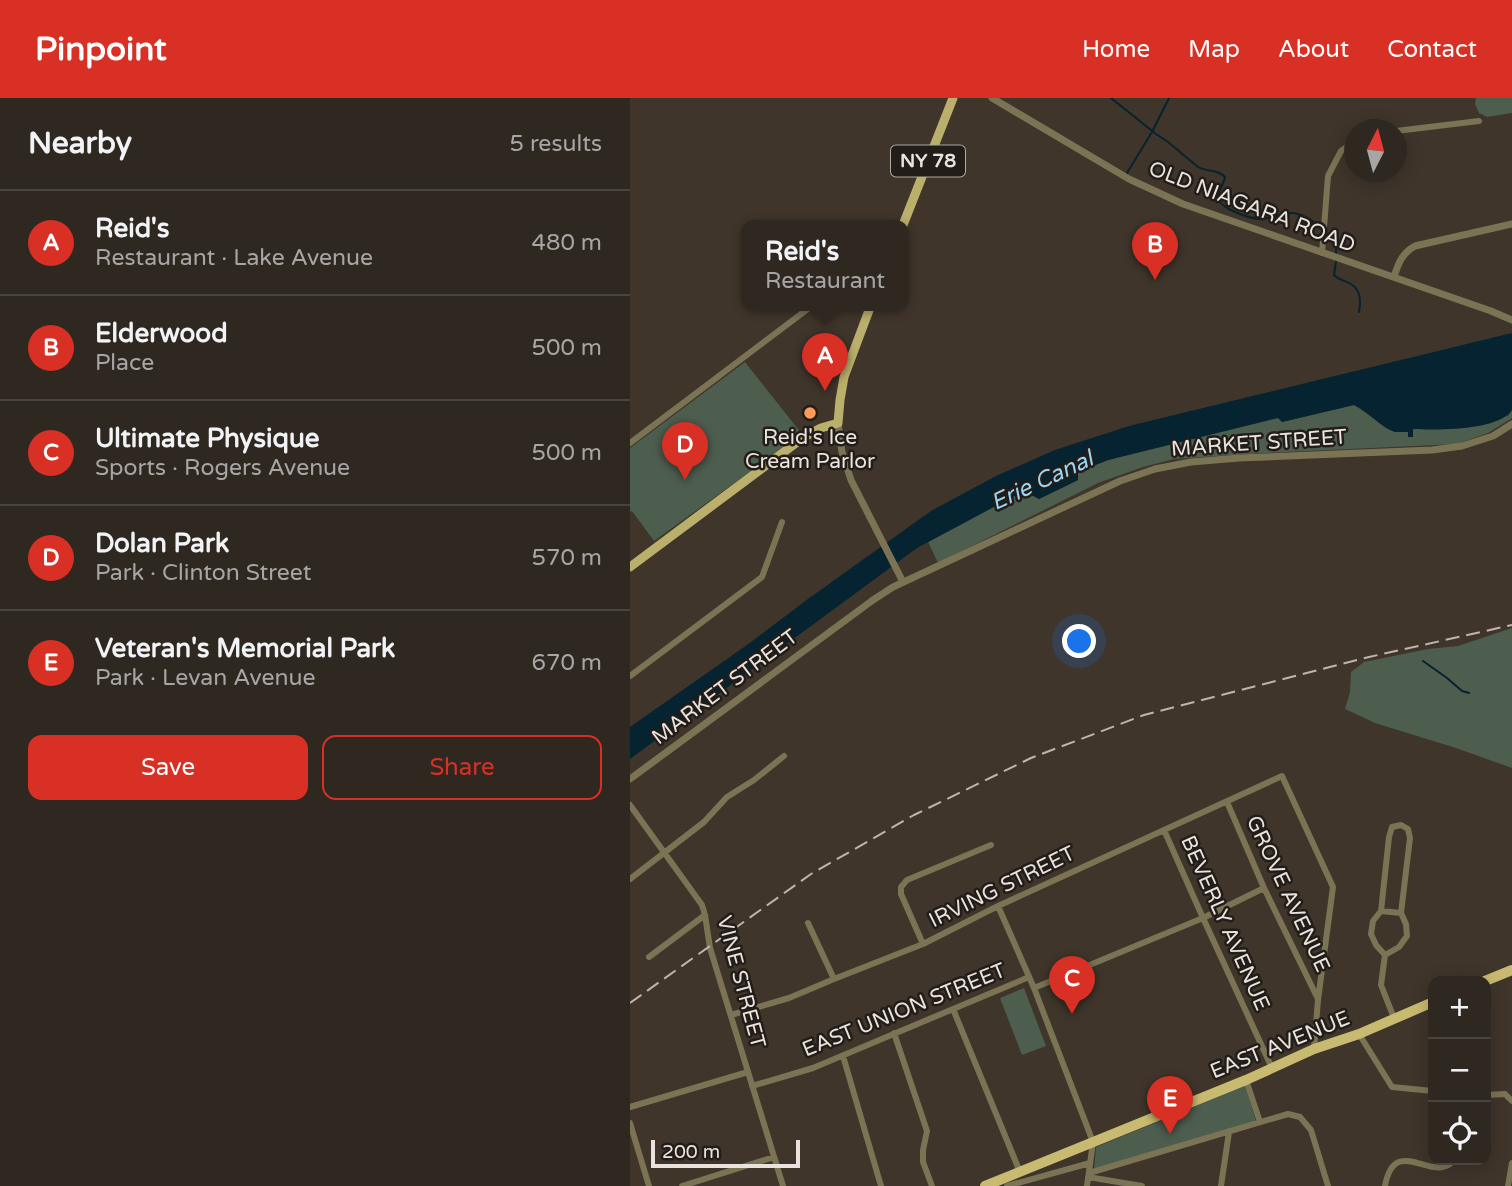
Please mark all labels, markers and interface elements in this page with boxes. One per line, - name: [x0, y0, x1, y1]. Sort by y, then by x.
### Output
- text: Pinpoint: [35, 30, 167, 69]
- text: Home: [1082, 35, 1150, 64]
- text: Map: [1188, 35, 1240, 64]
- text: About: [1278, 35, 1349, 64]
- text: Contact: [1387, 35, 1477, 64]
- north arrow: [1344, 119, 1407, 182]
- text: Nearby: [28, 125, 132, 162]
- text: 5 results: [509, 130, 602, 158]
- road number: NY 78: [891, 146, 965, 176]
- street label: OLD NIAGARA ROAD: [1145, 156, 1359, 258]
- text: Reid's: [95, 213, 169, 244]
- popup: [741, 220, 909, 311]
- pin: B: [1132, 222, 1178, 280]
- text: A: [42, 229, 60, 257]
- text: 480 m: [532, 229, 602, 257]
- text: Reid's: [765, 236, 839, 267]
- text: Restaurant · Lake Avenue: [95, 244, 373, 272]
- text: Restaurant: [765, 267, 885, 295]
- text: Elderwood: [95, 318, 228, 349]
- pin: A: [802, 333, 848, 391]
- text: B: [43, 334, 59, 362]
- text: 500 m: [532, 334, 602, 362]
- text: Place: [95, 349, 154, 377]
- marker: Reid's Ice Cream Parlor: [802, 405, 818, 421]
- pin: D: [662, 422, 708, 480]
- text: Ultimate Physique: [95, 423, 319, 454]
- street label: MARKET STREET: [1170, 424, 1348, 462]
- place label: Reid's Ice Cream Parlor: [745, 425, 875, 474]
- text: C: [43, 439, 59, 467]
- text: 500 m: [532, 439, 602, 467]
- water label: Erie Canal: [986, 444, 1100, 517]
- text: Sports · Rogers Avenue: [95, 454, 350, 482]
- text: Dolan Park: [95, 528, 229, 559]
- text: D: [42, 544, 60, 572]
- text: 570 m: [532, 544, 602, 572]
- text: Park · Clinton Street: [95, 559, 312, 587]
- street label: MARKET STREET: [647, 624, 803, 750]
- your location: [1062, 624, 1096, 658]
- text: Veteran's Memorial Park: [95, 633, 395, 664]
- text: E: [44, 649, 58, 677]
- text: 670 m: [532, 649, 602, 677]
- text: Park · Levan Avenue: [95, 664, 316, 692]
- button: Save: [28, 735, 308, 800]
- button: Share: [322, 735, 602, 800]
- street label: GROVE AVENUE: [1241, 812, 1335, 976]
- street label: BEVERLY AVENUE: [1175, 832, 1275, 1014]
- street label: IRVING STREET: [925, 841, 1079, 933]
- street label: VINE STREET: [711, 913, 771, 1051]
- pin: C: [1049, 956, 1095, 1014]
- street label: EAST UNION STREET: [799, 958, 1010, 1062]
- map controls: [1428, 976, 1491, 1165]
- button: +: [1428, 976, 1491, 1039]
- street label: EAST AVENUE: [1207, 1006, 1353, 1084]
- button: −: [1428, 1039, 1491, 1102]
- pin: E: [1147, 1076, 1193, 1134]
- button: locate: [1428, 1102, 1491, 1165]
- scale bar: [651, 1137, 800, 1169]
- text: 200 m: [662, 1141, 720, 1163]

